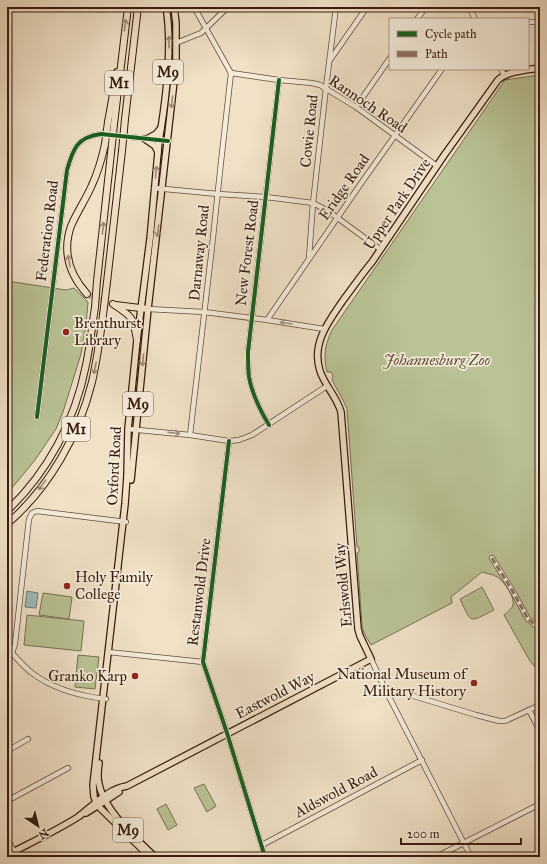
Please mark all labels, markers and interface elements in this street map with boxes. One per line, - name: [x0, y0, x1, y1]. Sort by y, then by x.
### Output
- legend: [389, 18, 529, 70]
- one-way arrow: [122, 19, 129, 32]
- text: Cycle path: [425, 27, 477, 41]
- one-way arrow: [165, 36, 173, 49]
- text: Path: [425, 47, 448, 61]
- road number: M9: [153, 60, 183, 84]
- road number: M1: [105, 71, 133, 95]
- street label: Rannoch Road: [325, 71, 411, 137]
- street label: Cowie Road: [296, 93, 322, 168]
- one-way arrow: [169, 95, 176, 108]
- street label: Eridge Road: [315, 150, 374, 223]
- street label: Upper Park Drive: [360, 155, 434, 253]
- one-way arrow: [152, 166, 160, 179]
- street label: Federation Road: [32, 179, 62, 283]
- street label: New Forest Road: [232, 199, 262, 307]
- street label: Darnaway Road: [185, 204, 213, 302]
- one-way arrow: [99, 222, 106, 235]
- one-way arrow: [154, 224, 162, 237]
- one-way arrow: [65, 255, 73, 268]
- place label: Brenthurst Library: [74, 314, 142, 349]
- one-way arrow: [280, 319, 293, 327]
- marker: Brenthurst Library: [61, 327, 71, 337]
- park label: Johannesburg Zoo: [383, 351, 490, 369]
- one-way arrow: [139, 353, 147, 366]
- one-way arrow: [90, 361, 98, 374]
- road number: M9: [123, 392, 153, 416]
- road number: M1: [62, 417, 90, 441]
- street label: Oxford Road: [103, 426, 125, 506]
- one-way arrow: [167, 430, 180, 437]
- one-way arrow: [38, 480, 47, 491]
- street label: Restanwold Drive: [183, 537, 215, 647]
- street label: Erlswold Way: [330, 541, 356, 628]
- place label: Holy Family College: [75, 568, 154, 603]
- marker: Holy Family College: [62, 581, 72, 591]
- place label: National Museum of Military History: [337, 665, 469, 700]
- place label: Granko Karp: [48, 667, 127, 685]
- street label: Eastwold Way: [232, 667, 319, 723]
- marker: Granko Karp: [130, 671, 140, 681]
- marker: National Museum of Military History: [469, 678, 479, 688]
- street label: Aldswold Road: [291, 762, 381, 822]
- north arrow: [18, 806, 58, 846]
- road number: M9: [113, 818, 143, 842]
- scale bar: [401, 820, 521, 846]
- text: N: [35, 826, 51, 842]
- text: 200 m: [407, 827, 440, 841]

